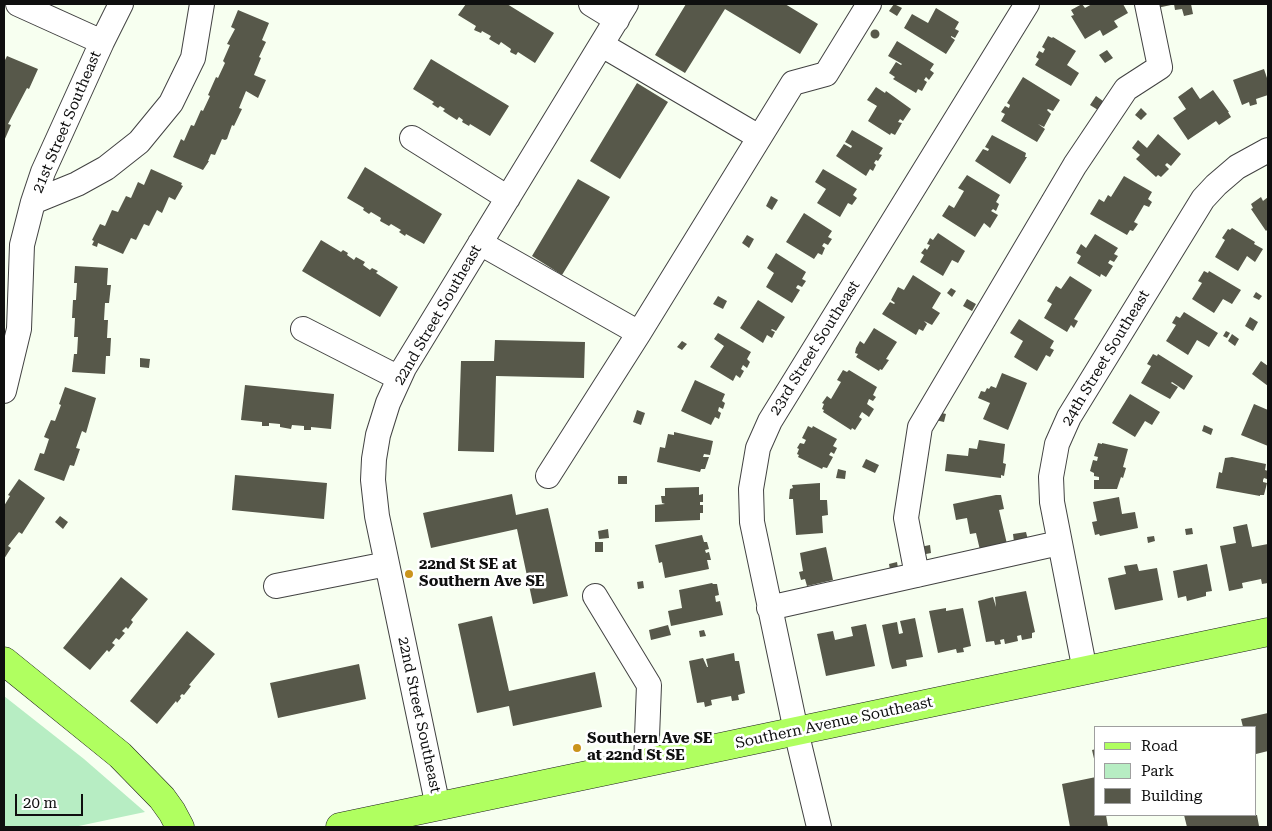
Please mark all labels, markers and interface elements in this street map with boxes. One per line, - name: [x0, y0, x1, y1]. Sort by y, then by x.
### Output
- street label: 21st Street Southeast: [29, 48, 105, 196]
- street label: 22nd Street Southeast: [390, 242, 486, 388]
- street label: 23rd Street Southeast: [766, 277, 864, 419]
- street label: 24th Street Southeast: [1058, 287, 1154, 429]
- place label: 22nd St SE at Southern Ave SE: [419, 556, 545, 591]
- marker: 22nd St SE at Southern Ave SE: [403, 568, 415, 580]
- street label: 22nd Street Southeast: [394, 635, 444, 795]
- street label: Southern Avenue Southeast: [734, 693, 934, 753]
- legend: [1094, 726, 1257, 816]
- place label: Southern Ave SE at 22nd St SE: [587, 730, 713, 765]
- text: Road: [1141, 737, 1178, 755]
- marker: Southern Ave SE at 22nd St SE: [571, 742, 583, 754]
- text: Park: [1141, 762, 1174, 780]
- scale bar: [18, 784, 85, 816]
- text: Building: [1141, 787, 1202, 805]
- text: 20 m: [23, 794, 57, 812]

